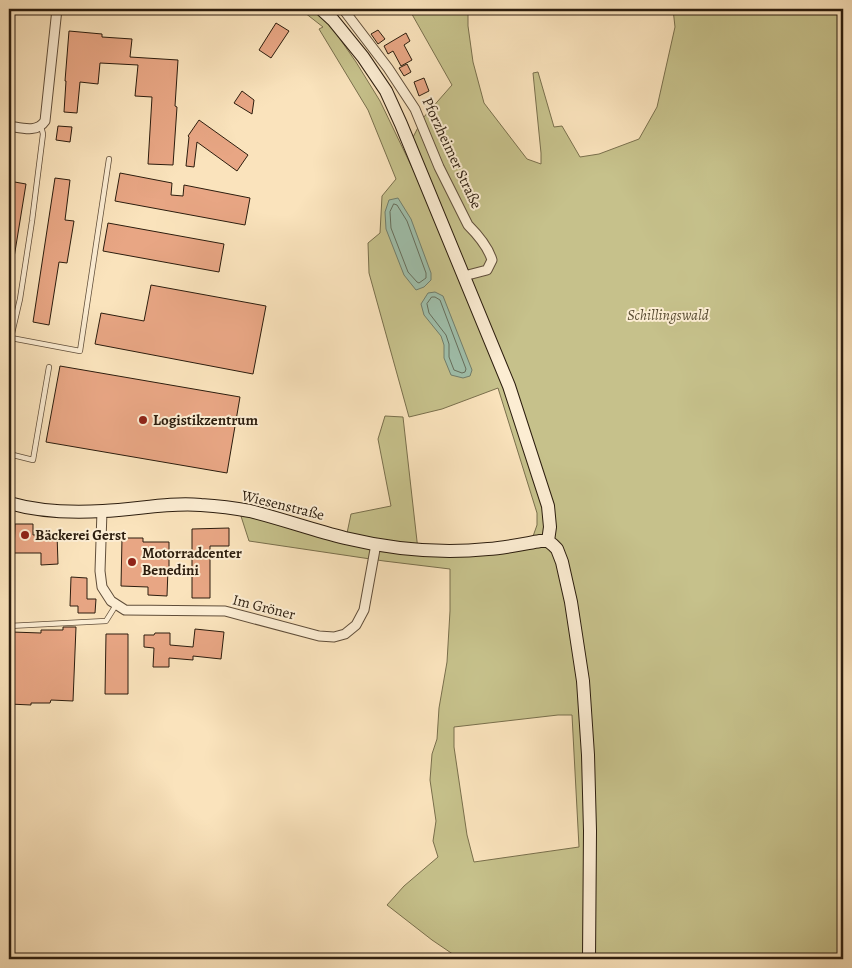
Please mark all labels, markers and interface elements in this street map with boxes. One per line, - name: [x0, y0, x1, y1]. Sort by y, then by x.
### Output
- street label: Pforzheimer Straße: [417, 94, 487, 212]
- park label: Schillingswald: [627, 305, 709, 325]
- place label: Logistikzentrum: [153, 410, 259, 430]
- marker: Logistikzentrum: [137, 414, 149, 426]
- street label: Wiesenstraße: [239, 485, 327, 525]
- place label: Bäckerei Gerst: [35, 525, 126, 545]
- marker: Bäckerei Gerst: [19, 529, 31, 541]
- place label: Motorradcenter Benedini: [142, 543, 242, 580]
- marker: Motorradcenter Benedini: [126, 556, 138, 568]
- street label: Im Gröner: [230, 590, 298, 625]

